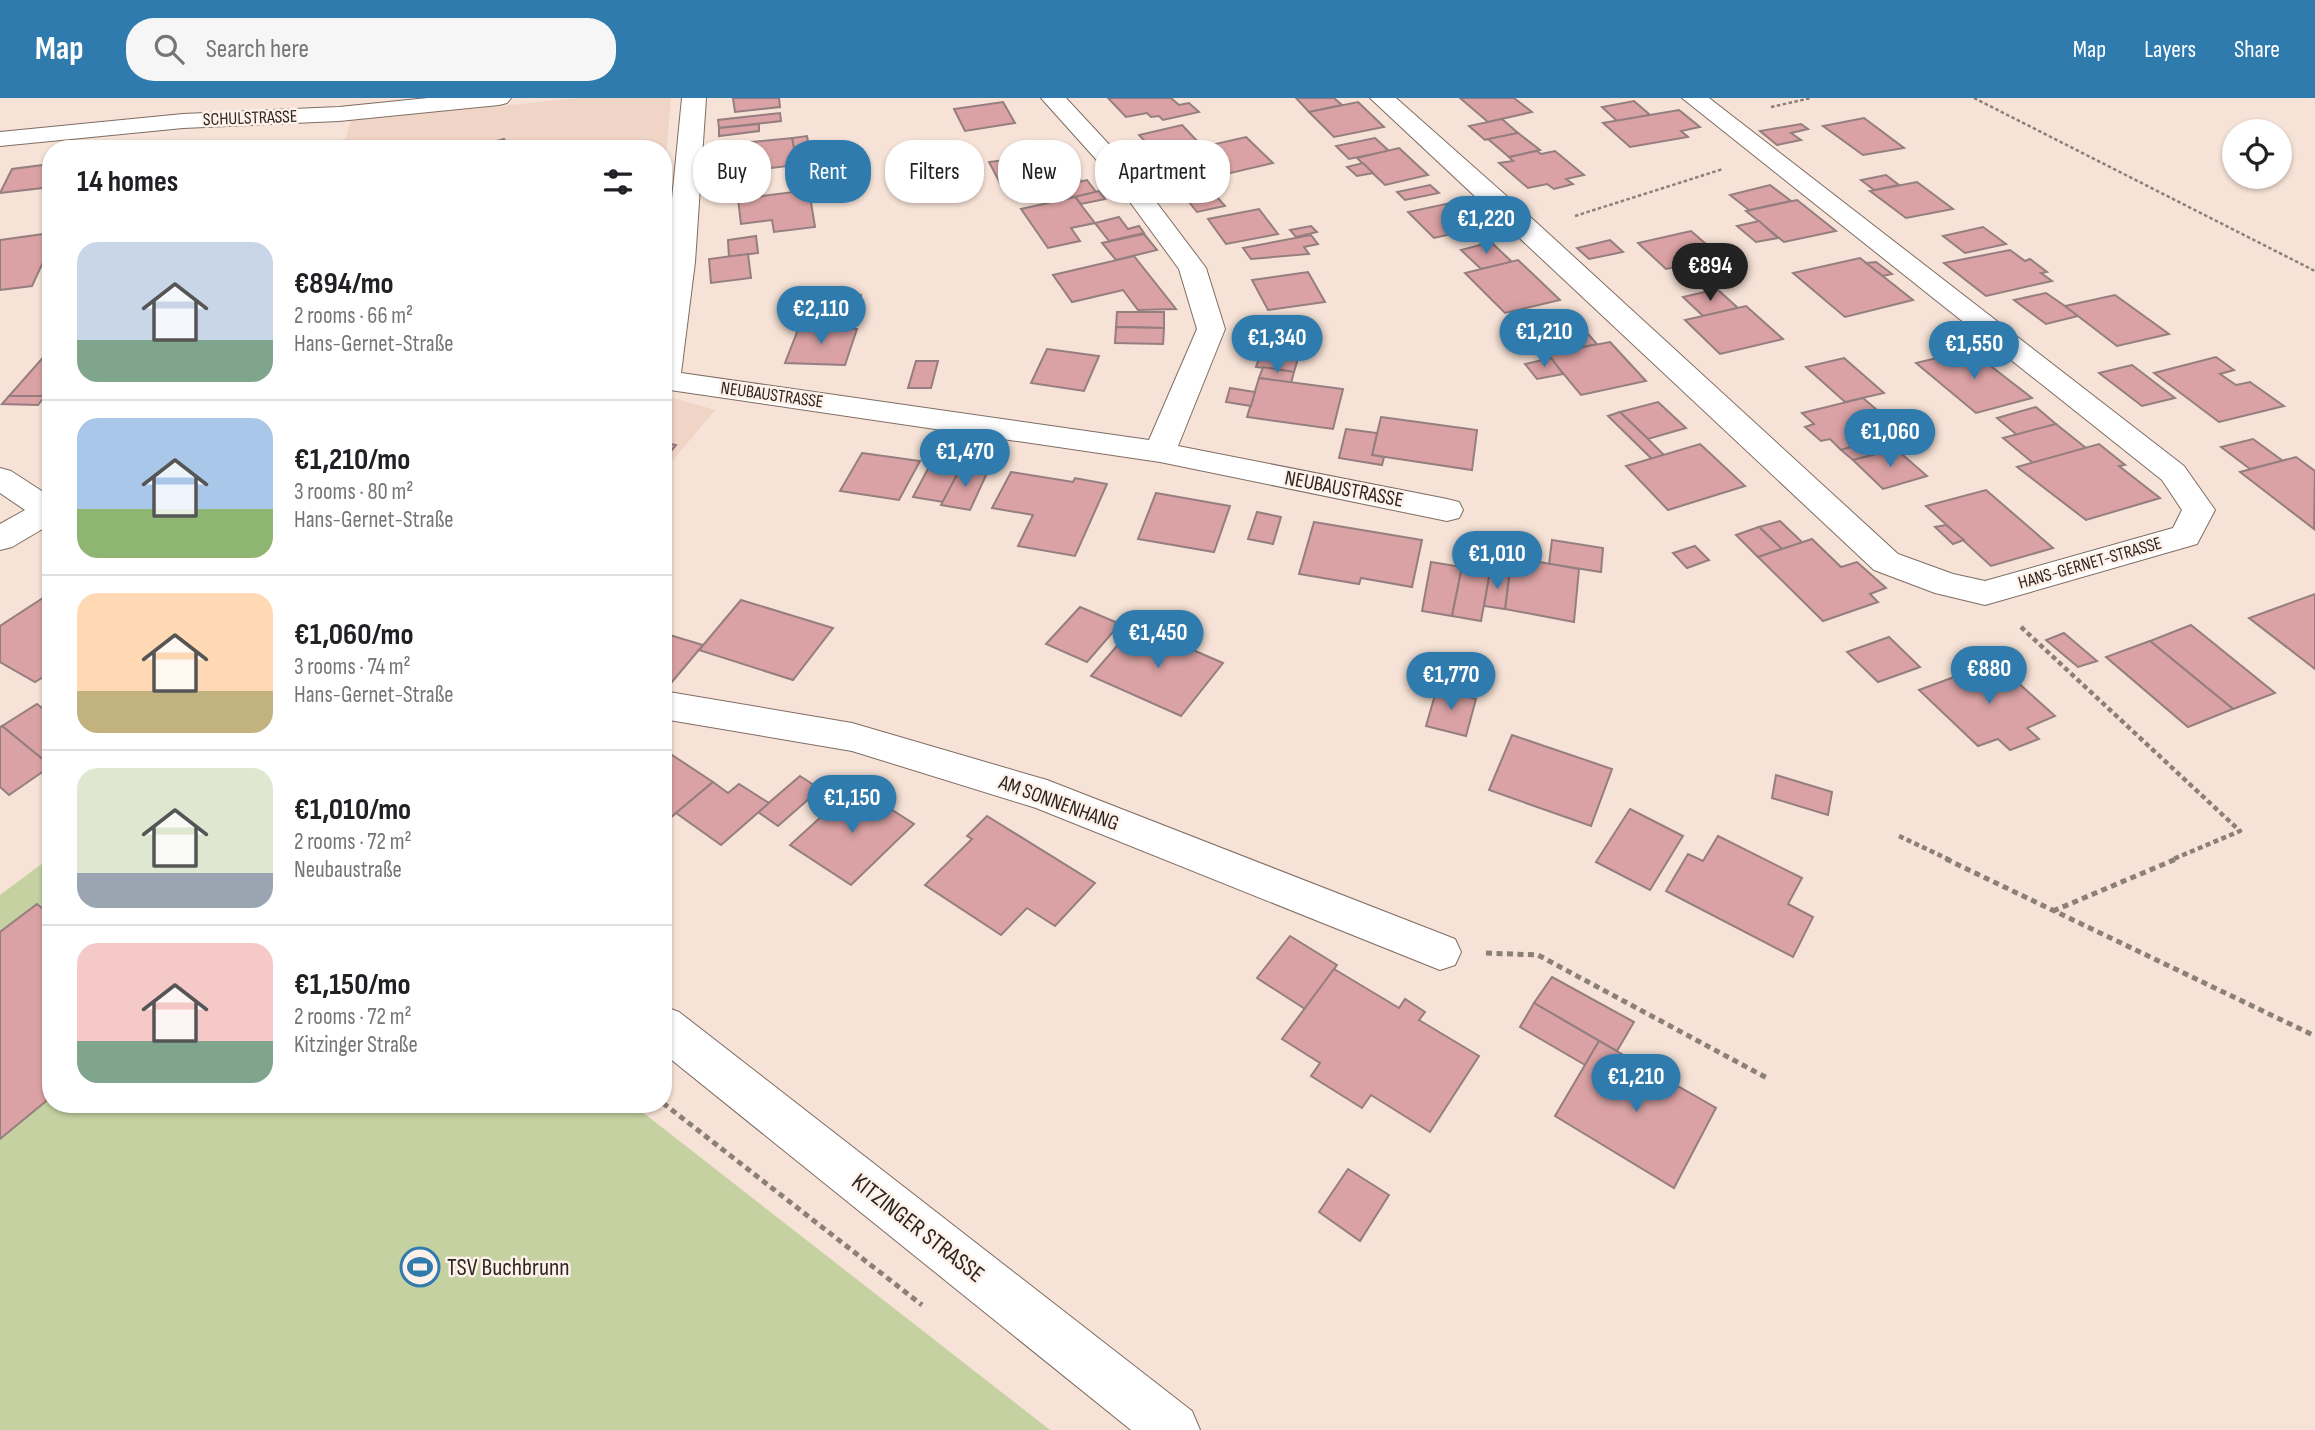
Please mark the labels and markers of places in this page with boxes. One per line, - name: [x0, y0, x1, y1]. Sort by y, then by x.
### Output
- pin: €1,220: [1429, 197, 1543, 256]
- pin: €894: [1669, 244, 1751, 303]
- pin: €2,110: [764, 286, 878, 346]
- pin: €1,210: [1487, 310, 1601, 369]
- pin: €1,340: [1220, 316, 1334, 375]
- pin: €1,550: [1917, 322, 2031, 381]
- pin: €1,060: [1833, 410, 1947, 469]
- pin: €1,470: [908, 430, 1022, 489]
- pin: €1,010: [1440, 532, 1554, 591]
- pin: €1,450: [1101, 610, 1215, 670]
- pin: €880: [1948, 646, 2030, 706]
- pin: €1,770: [1394, 652, 1508, 712]
- pin: €1,150: [795, 776, 909, 835]
- pin: €1,210: [1579, 1054, 1693, 1114]
- sports icon: TSV Buchbrunn: [399, 1246, 441, 1288]
- place label: TSV Buchbrunn: [447, 1253, 569, 1282]

